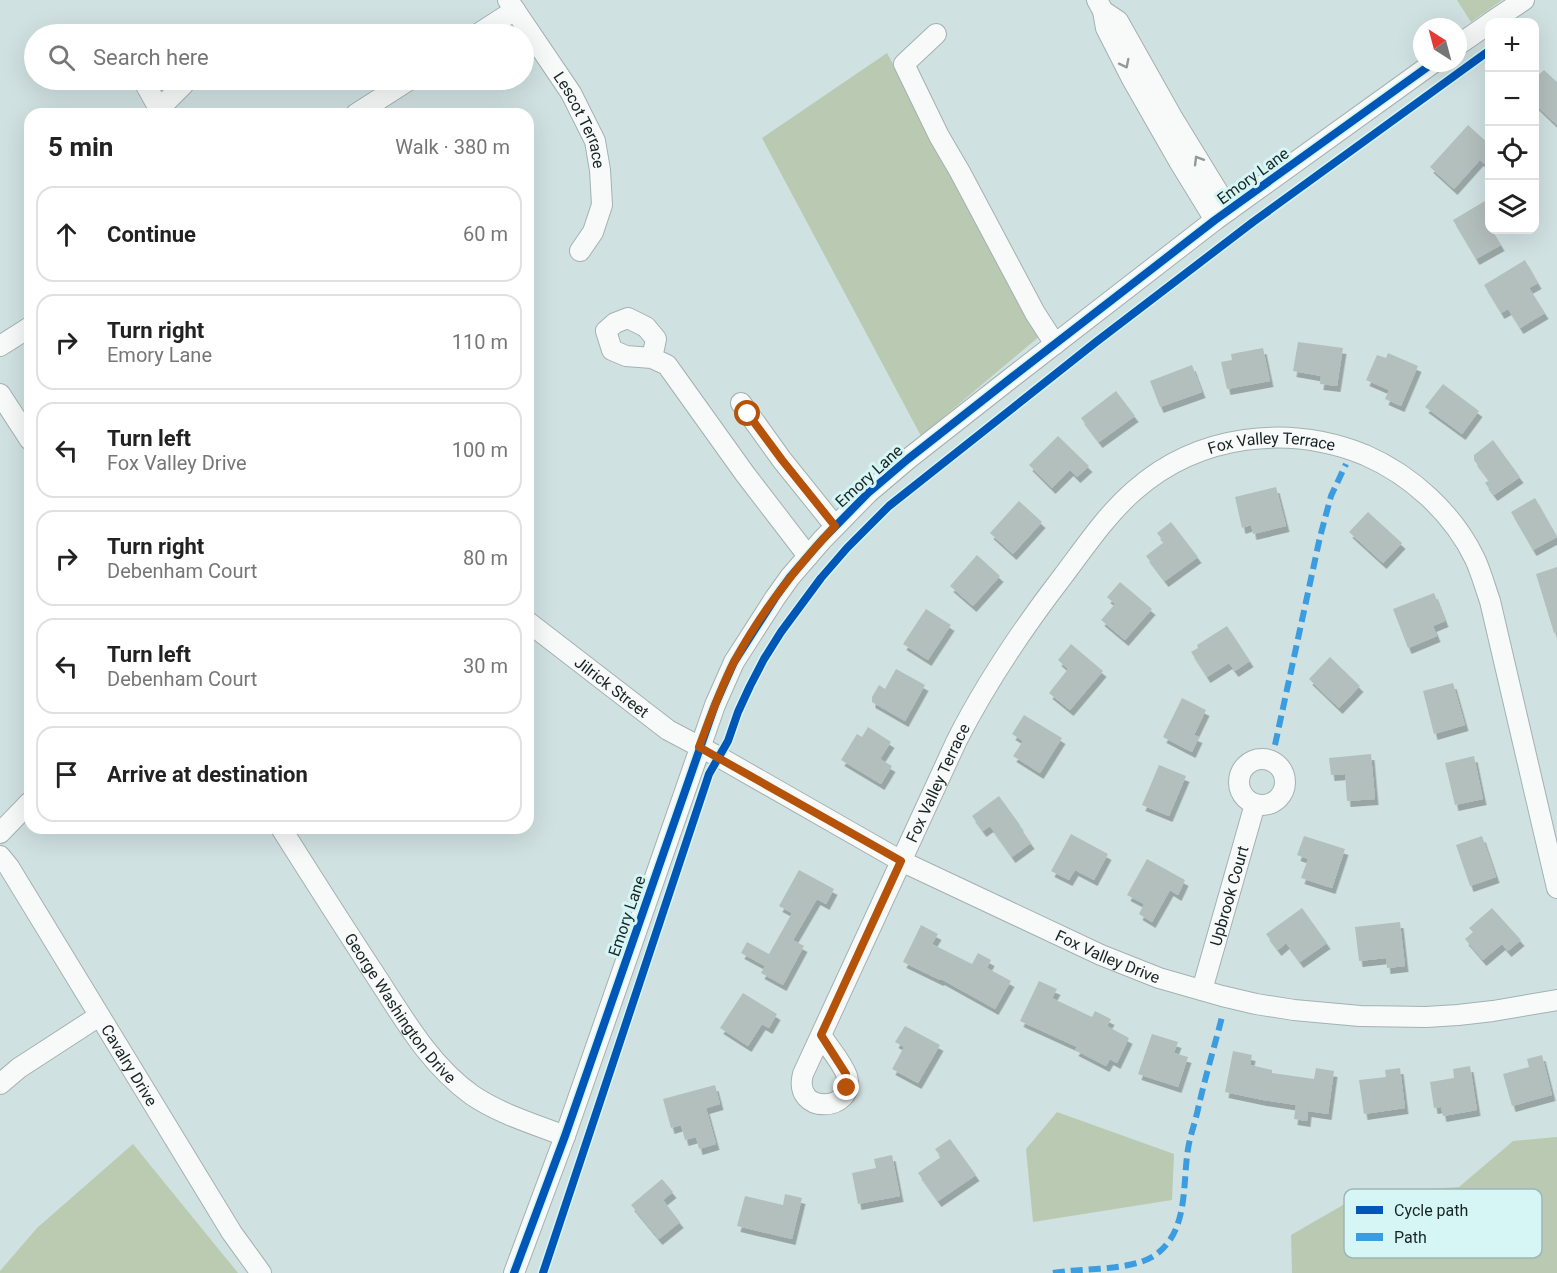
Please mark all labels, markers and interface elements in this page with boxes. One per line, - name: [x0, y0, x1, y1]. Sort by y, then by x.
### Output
- north arrow: [1413, 18, 1467, 72]
- map controls: [1485, 18, 1539, 234]
- button: +: [1485, 18, 1539, 72]
- search box: [24, 24, 534, 90]
- icon: search: [45, 41, 78, 74]
- text: Search here: [93, 45, 209, 70]
- one-way arrow: [1117, 58, 1129, 69]
- street label: Lescot Terrace: [550, 68, 609, 170]
- button: −: [1485, 72, 1539, 126]
- button: locate: [1485, 126, 1539, 180]
- text: 5 min: [48, 132, 113, 162]
- text: Walk · 380 m: [395, 135, 510, 159]
- street label: Emory Lane: [1213, 144, 1293, 208]
- one-way arrow: [1194, 156, 1205, 166]
- button: layers: [1485, 180, 1539, 234]
- icon: ahead: [50, 218, 83, 251]
- text: Continue: [107, 222, 196, 247]
- text: 60 m: [463, 222, 508, 246]
- text: Turn right: [107, 318, 204, 343]
- icon: right: [50, 326, 83, 359]
- text: 110 m: [452, 330, 508, 354]
- text: Emory Lane: [107, 343, 212, 367]
- route start: [734, 400, 760, 426]
- text: Turn left: [107, 426, 191, 451]
- street label: Fox Valley Terrace: [1205, 428, 1337, 457]
- icon: left: [50, 434, 83, 467]
- text: 100 m: [452, 438, 508, 462]
- street label: Emory Lane: [831, 441, 907, 511]
- text: Fox Valley Drive: [107, 451, 247, 475]
- text: Turn right: [107, 534, 204, 559]
- icon: right: [50, 542, 83, 575]
- text: 80 m: [463, 546, 508, 570]
- text: Debenham Court: [107, 559, 257, 583]
- text: Turn left: [107, 642, 191, 667]
- icon: left: [50, 650, 83, 683]
- street label: Jilrick Street: [571, 652, 653, 721]
- text: 30 m: [463, 654, 508, 678]
- text: Debenham Court: [107, 667, 257, 691]
- street label: Fox Valley Terrace: [902, 720, 973, 845]
- icon: arrive: [50, 758, 83, 791]
- text: Arrive at destination: [107, 762, 308, 787]
- street label: Upbrook Court: [1206, 843, 1252, 948]
- street label: Emory Lane: [604, 873, 650, 959]
- street label: Fox Valley Drive: [1053, 926, 1163, 987]
- street label: George Washington Drive: [341, 929, 460, 1087]
- street label: Cavalry Drive: [97, 1021, 162, 1109]
- route end: [833, 1074, 859, 1100]
- legend: [1344, 1189, 1542, 1258]
- text: Cycle path: [1394, 1201, 1468, 1220]
- text: Path: [1394, 1228, 1427, 1247]

